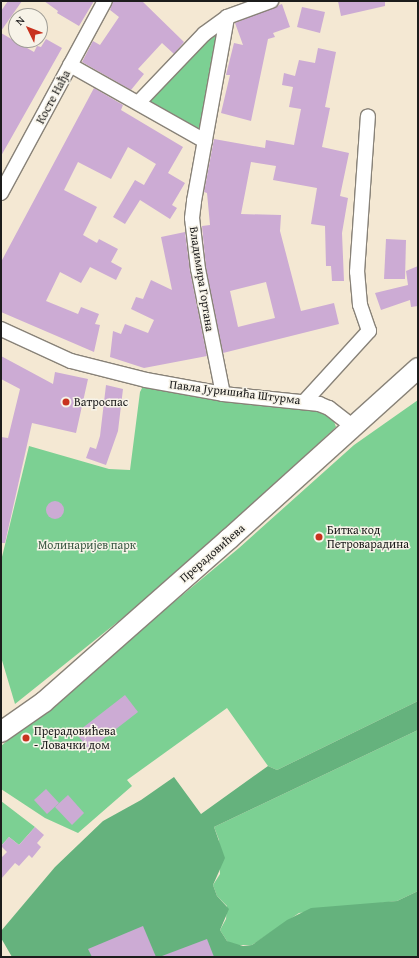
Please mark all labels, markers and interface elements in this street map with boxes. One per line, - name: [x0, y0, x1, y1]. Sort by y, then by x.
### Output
- north arrow: [8, 8, 48, 48]
- text: N: [12, 12, 28, 29]
- street label: Косте Нађа: [33, 68, 73, 126]
- street label: Владимира Гортана: [187, 226, 217, 332]
- street label: Павла Јуришића Штурма: [169, 377, 301, 407]
- place label: Ватроспас: [74, 395, 128, 409]
- marker: Ватроспас: [61, 397, 71, 407]
- street label: Прерадовићева: [176, 521, 248, 585]
- place label: Битка код Петроварадина: [327, 523, 409, 551]
- marker: Битка код Петроварадина: [314, 532, 324, 542]
- park label: Молинаријев парк: [38, 538, 136, 552]
- place label: Прерадовићева - Ловачки дом: [34, 724, 116, 752]
- marker: Прерадовићева - Ловачки дом: [21, 733, 31, 743]

